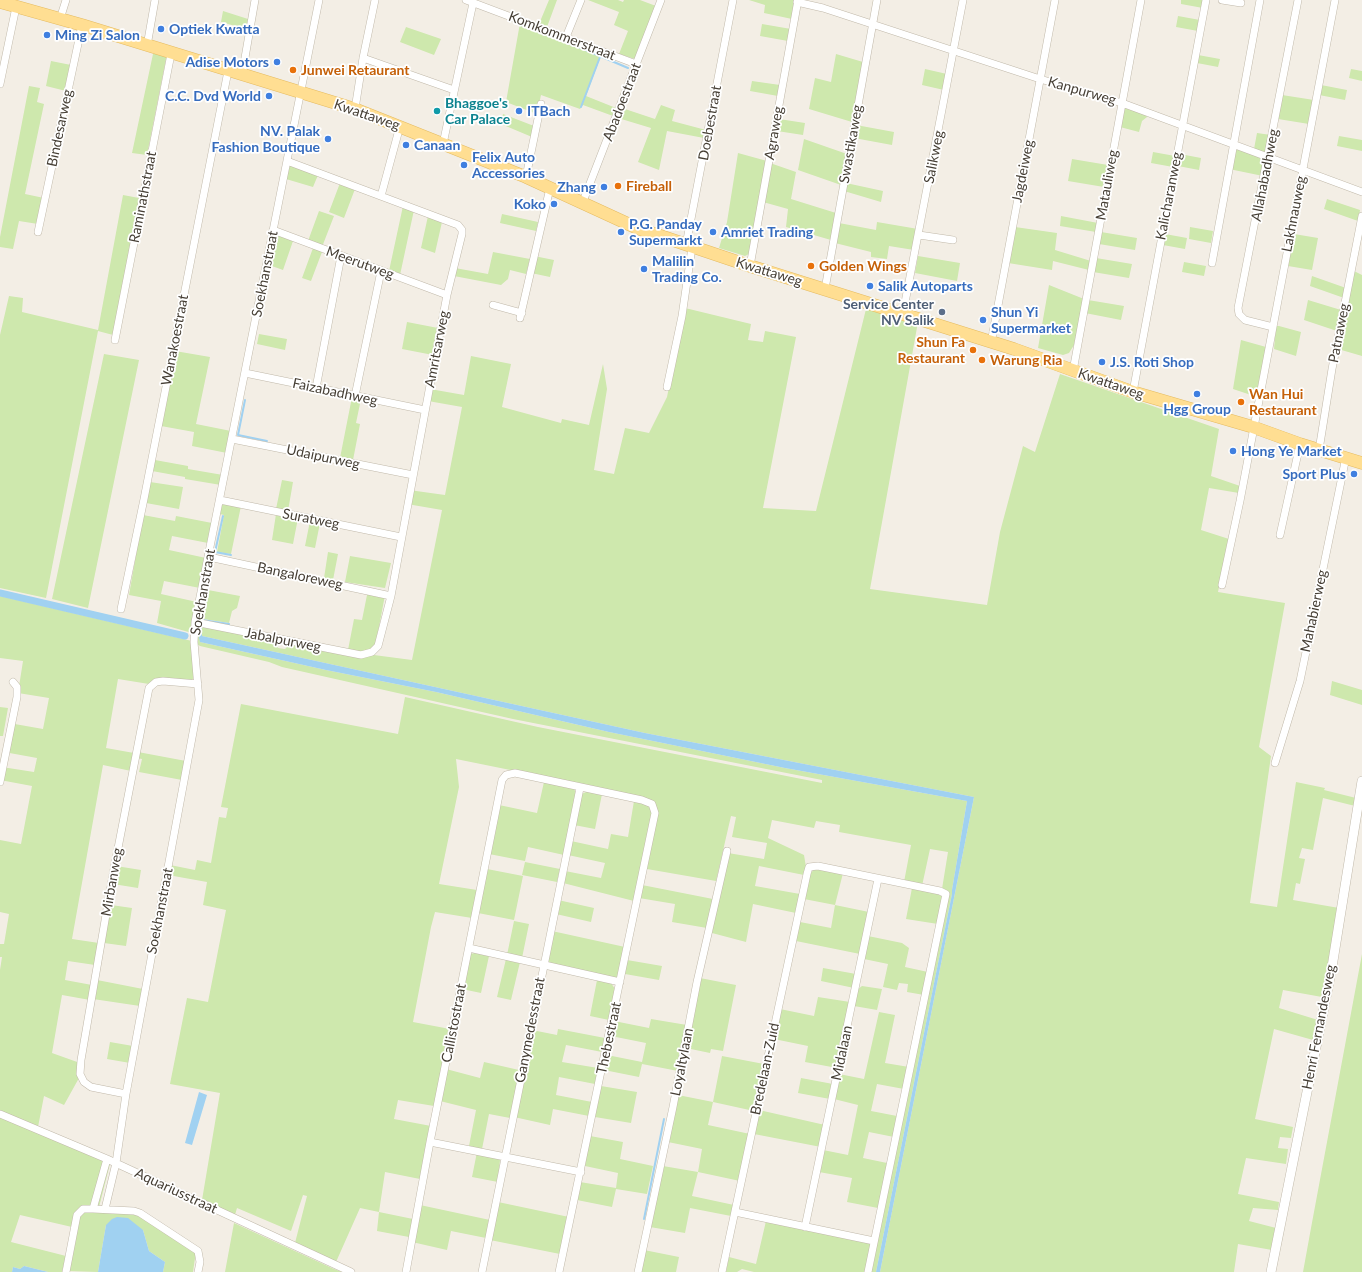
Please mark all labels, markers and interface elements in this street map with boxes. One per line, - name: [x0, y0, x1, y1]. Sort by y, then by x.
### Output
- street label: Komkommerstraat: [506, 8, 618, 64]
- place label: Optiek Kwatta: [169, 21, 260, 37]
- marker: Optiek Kwatta: [156, 24, 166, 34]
- place label: Ming Zi Salon: [55, 27, 140, 43]
- marker: Ming Zi Salon: [42, 30, 52, 40]
- place label: Adise Motors: [185, 54, 269, 70]
- marker: Adise Motors: [272, 57, 282, 67]
- street label: Abadoestraat: [599, 61, 645, 143]
- place label: Junwei Retaurant: [301, 62, 409, 78]
- marker: Junwei Retaurant: [288, 65, 298, 75]
- street label: Kanpurweg: [1046, 73, 1118, 109]
- street label: Doebestraat: [695, 84, 725, 162]
- street label: Bindesarweg: [44, 88, 76, 168]
- place label: C.C. Dvd World: [165, 88, 261, 104]
- marker: C.C. Dvd World: [264, 91, 274, 101]
- place label: Bhaggoe's Car Palace: [445, 95, 510, 128]
- street label: Kwattaweg: [332, 96, 402, 134]
- place label: ITBach: [527, 103, 570, 119]
- street label: Swastikaweg: [836, 103, 866, 185]
- street label: Agraweg: [761, 105, 787, 161]
- marker: Bhaggoe's Car Palace: [432, 106, 442, 116]
- marker: ITBach: [514, 106, 524, 116]
- place label: NV. Palak Fashion Boutique: [212, 123, 320, 156]
- street label: Allahabadhweg: [1248, 127, 1282, 223]
- street label: Salikweg: [921, 129, 947, 185]
- marker: NV. Palak Fashion Boutique: [323, 134, 333, 144]
- place label: Canaan: [414, 137, 460, 153]
- street label: Jagdeiweg: [1009, 138, 1037, 204]
- marker: Canaan: [401, 140, 411, 150]
- street label: Matauliweg: [1093, 148, 1121, 222]
- place label: Felix Auto Accessories: [472, 149, 545, 182]
- street label: Raminathstraat: [126, 150, 160, 244]
- street label: Kalicharanweg: [1152, 150, 1186, 242]
- marker: Felix Auto Accessories: [459, 160, 469, 170]
- street label: Lakhnauweg: [1278, 174, 1310, 254]
- place label: Fireball: [626, 178, 672, 194]
- place label: Zhang: [557, 179, 596, 195]
- marker: Fireball: [613, 181, 623, 191]
- marker: Zhang: [599, 182, 609, 192]
- place label: Koko: [514, 196, 546, 212]
- marker: Koko: [549, 199, 559, 209]
- place label: P.G. Panday Supermarkt: [629, 216, 702, 248]
- place label: Amriet Trading: [721, 224, 813, 240]
- marker: P.G. Panday Supermarkt: [616, 227, 626, 237]
- marker: Amriet Trading: [708, 227, 718, 237]
- street label: Soekhanstraat: [248, 229, 282, 319]
- street label: Meerutweg: [324, 243, 396, 283]
- place label: Malilin Trading Co.: [652, 253, 722, 286]
- street label: Kwattaweg: [734, 254, 804, 290]
- place label: Golden Wings: [819, 258, 907, 274]
- marker: Golden Wings: [806, 261, 816, 271]
- marker: Malilin Trading Co.: [639, 264, 649, 274]
- place label: Salik Autoparts: [878, 278, 973, 294]
- marker: Salik Autoparts: [865, 281, 875, 291]
- street label: Wanakoestraat: [158, 293, 192, 387]
- place label: Service Center NV Salik: [843, 296, 934, 328]
- street label: Patnaweg: [1325, 302, 1353, 364]
- place label: Shun Yi Supermarket: [991, 304, 1071, 336]
- marker: Service Center NV Salik: [937, 307, 947, 317]
- street label: Amritsarweg: [421, 309, 453, 389]
- marker: Shun Yi Supermarket: [978, 315, 988, 325]
- place label: Shun Fa Restaurant: [897, 334, 965, 366]
- marker: Shun Fa Restaurant: [968, 345, 978, 355]
- place label: Warung Ria: [990, 352, 1062, 368]
- place label: J.S. Roti Shop: [1110, 354, 1194, 370]
- marker: Warung Ria: [977, 355, 987, 365]
- marker: J.S. Roti Shop: [1097, 357, 1107, 367]
- street label: Kwattaweg: [1076, 365, 1146, 403]
- street label: Faizabadhweg: [291, 375, 379, 409]
- place label: Wan Hui Restaurant: [1249, 386, 1317, 418]
- marker: Hgg Group: [1192, 389, 1202, 399]
- marker: Wan Hui Restaurant: [1236, 397, 1246, 407]
- place label: Hgg Group: [1163, 401, 1231, 417]
- street label: Udaipurweg: [285, 441, 361, 473]
- place label: Hong Ye Market: [1241, 443, 1342, 459]
- marker: Hong Ye Market: [1228, 446, 1238, 456]
- place label: Sport Plus: [1282, 466, 1346, 482]
- marker: Sport Plus: [1349, 469, 1359, 479]
- street label: Suratweg: [281, 505, 341, 533]
- street label: Soekhanstraat: [187, 547, 219, 637]
- street label: Bangaloreweg: [256, 559, 344, 593]
- street label: Mahabierweg: [1297, 568, 1331, 654]
- street label: Jabalpurweg: [244, 624, 322, 656]
- street label: Mirbanweg: [98, 846, 126, 918]
- street label: Soekhanstraat: [143, 866, 177, 956]
- street label: Henri Fernandesweg: [1299, 963, 1339, 1091]
- street label: Ganymedesstraat: [512, 976, 548, 1084]
- street label: Callistostraat: [438, 982, 470, 1064]
- street label: Thebestraat: [593, 1000, 625, 1076]
- street label: Bredelaan-Zuid: [747, 1021, 783, 1117]
- street label: Midalaan: [828, 1024, 856, 1082]
- street label: Loyaltylaan: [667, 1027, 697, 1097]
- street label: Aquariusstraat: [132, 1165, 220, 1217]

